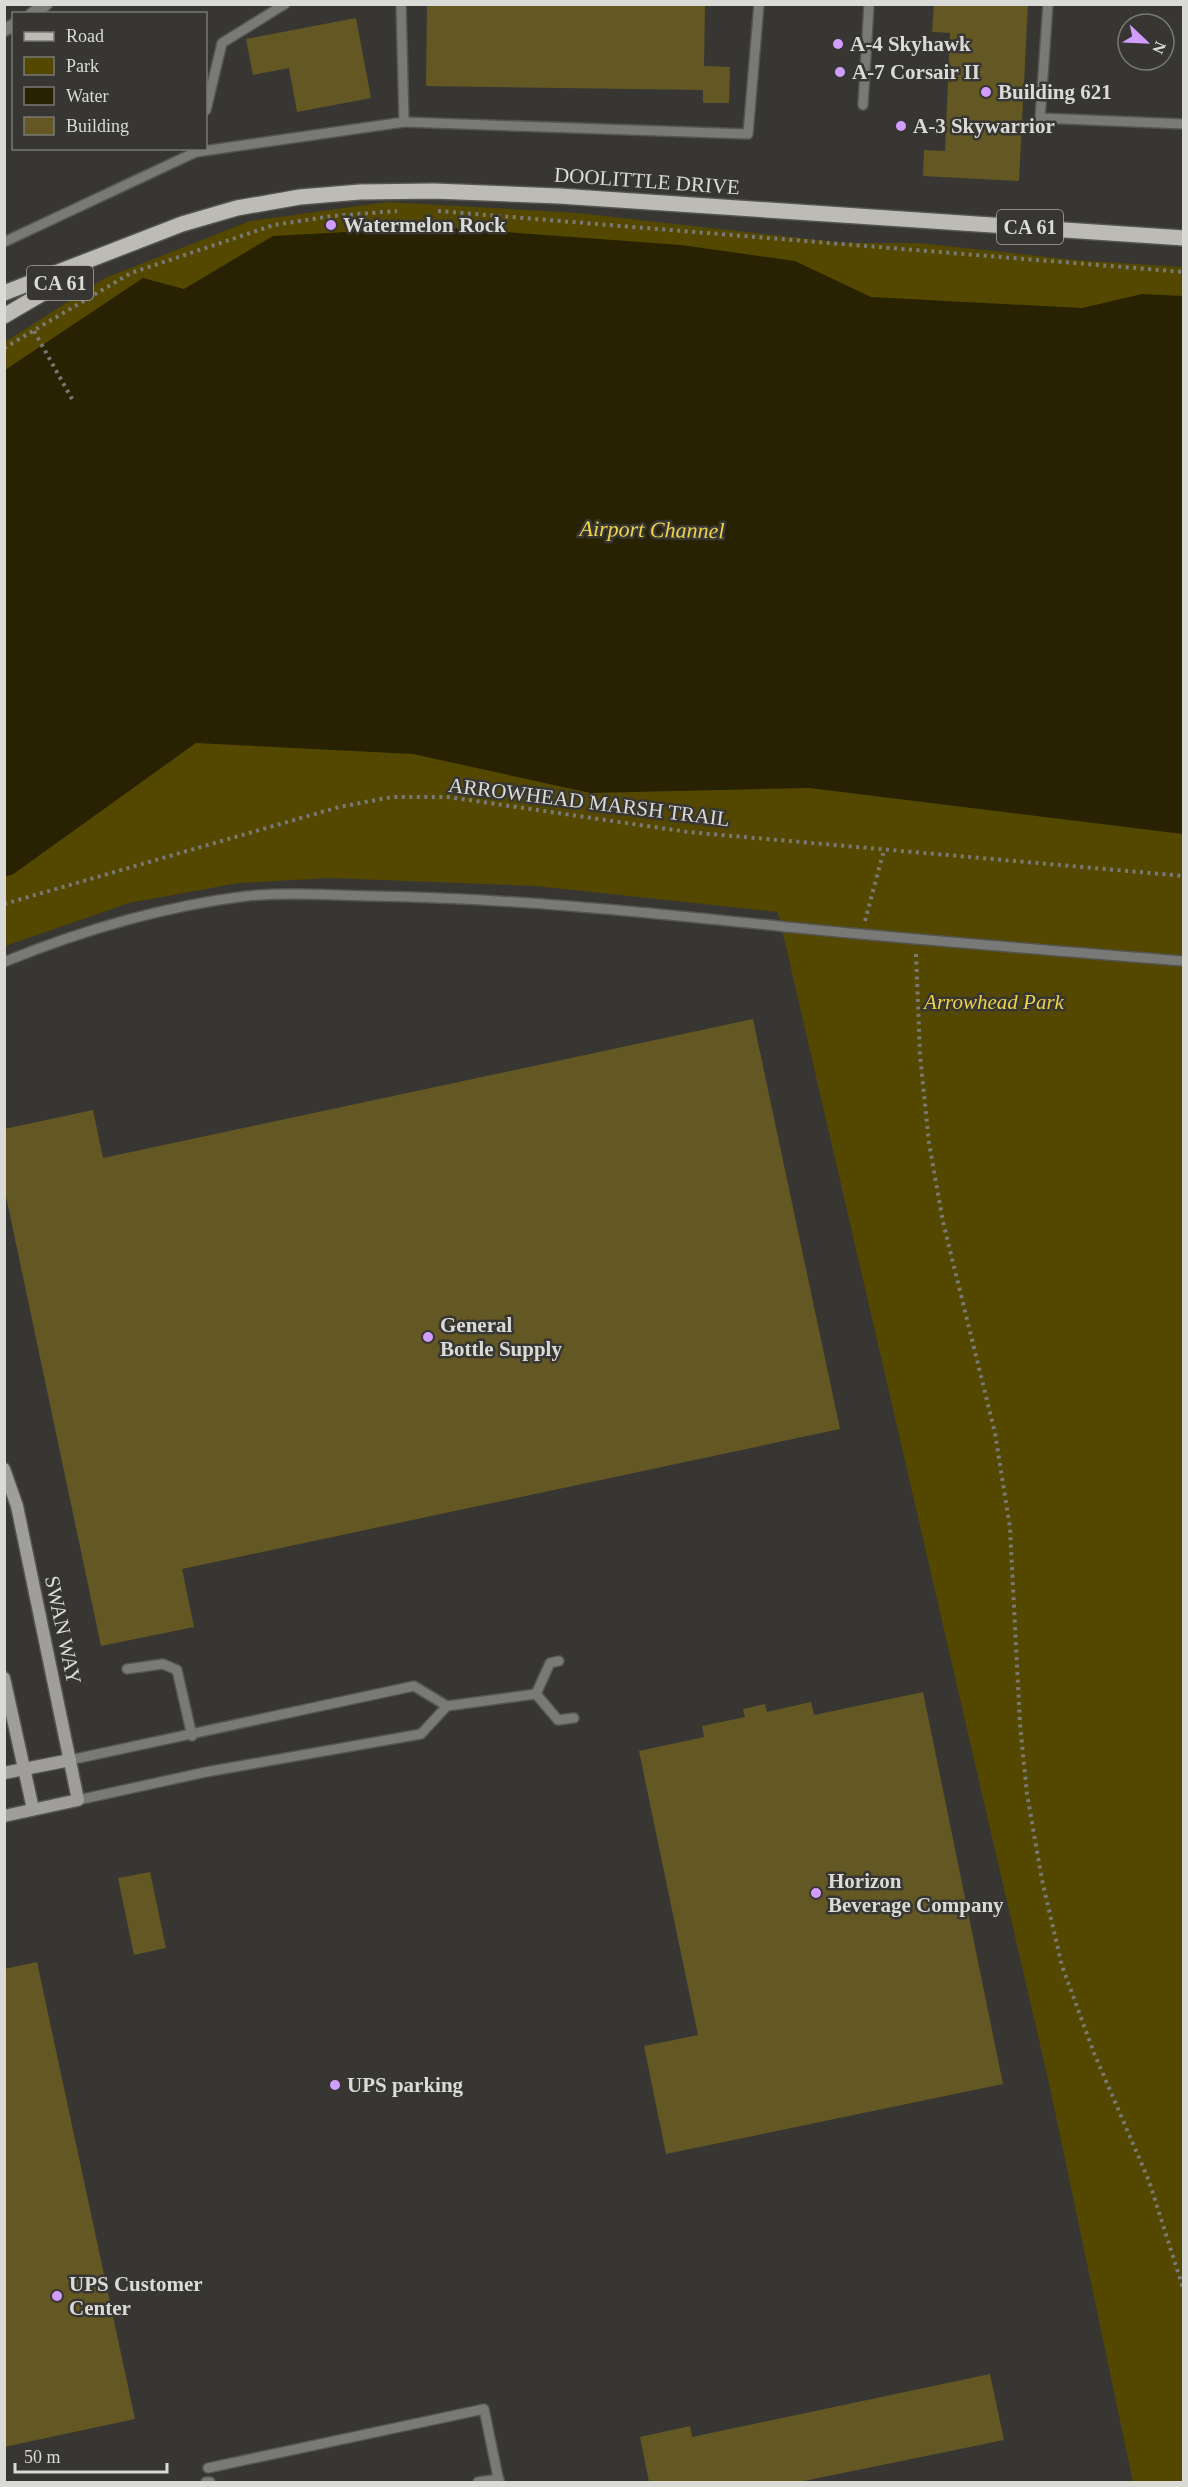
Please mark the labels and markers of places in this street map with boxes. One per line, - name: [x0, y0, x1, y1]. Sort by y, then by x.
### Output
- place label: A-4 Skyhawk: [850, 32, 971, 56]
- marker: A-4 Skyhawk: [831, 37, 845, 51]
- place label: A-7 Corsair II: [852, 60, 980, 84]
- marker: A-7 Corsair II: [833, 65, 847, 79]
- place label: Building 621: [998, 80, 1112, 104]
- marker: Building 621: [979, 85, 993, 99]
- place label: A-3 Skywarrior: [913, 114, 1055, 138]
- marker: A-3 Skywarrior: [894, 119, 908, 133]
- place label: Watermelon Rock: [343, 213, 506, 237]
- marker: Watermelon Rock: [324, 218, 338, 232]
- place label: General Bottle Supply: [440, 1313, 562, 1361]
- marker: General Bottle Supply: [421, 1330, 435, 1344]
- place label: Horizon Beverage Company: [828, 1869, 1004, 1917]
- marker: Horizon Beverage Company: [809, 1886, 823, 1900]
- place label: UPS parking: [347, 2073, 464, 2097]
- marker: UPS parking: [328, 2078, 342, 2092]
- place label: UPS Customer Center: [69, 2272, 203, 2320]
- marker: UPS Customer Center: [50, 2289, 64, 2303]

